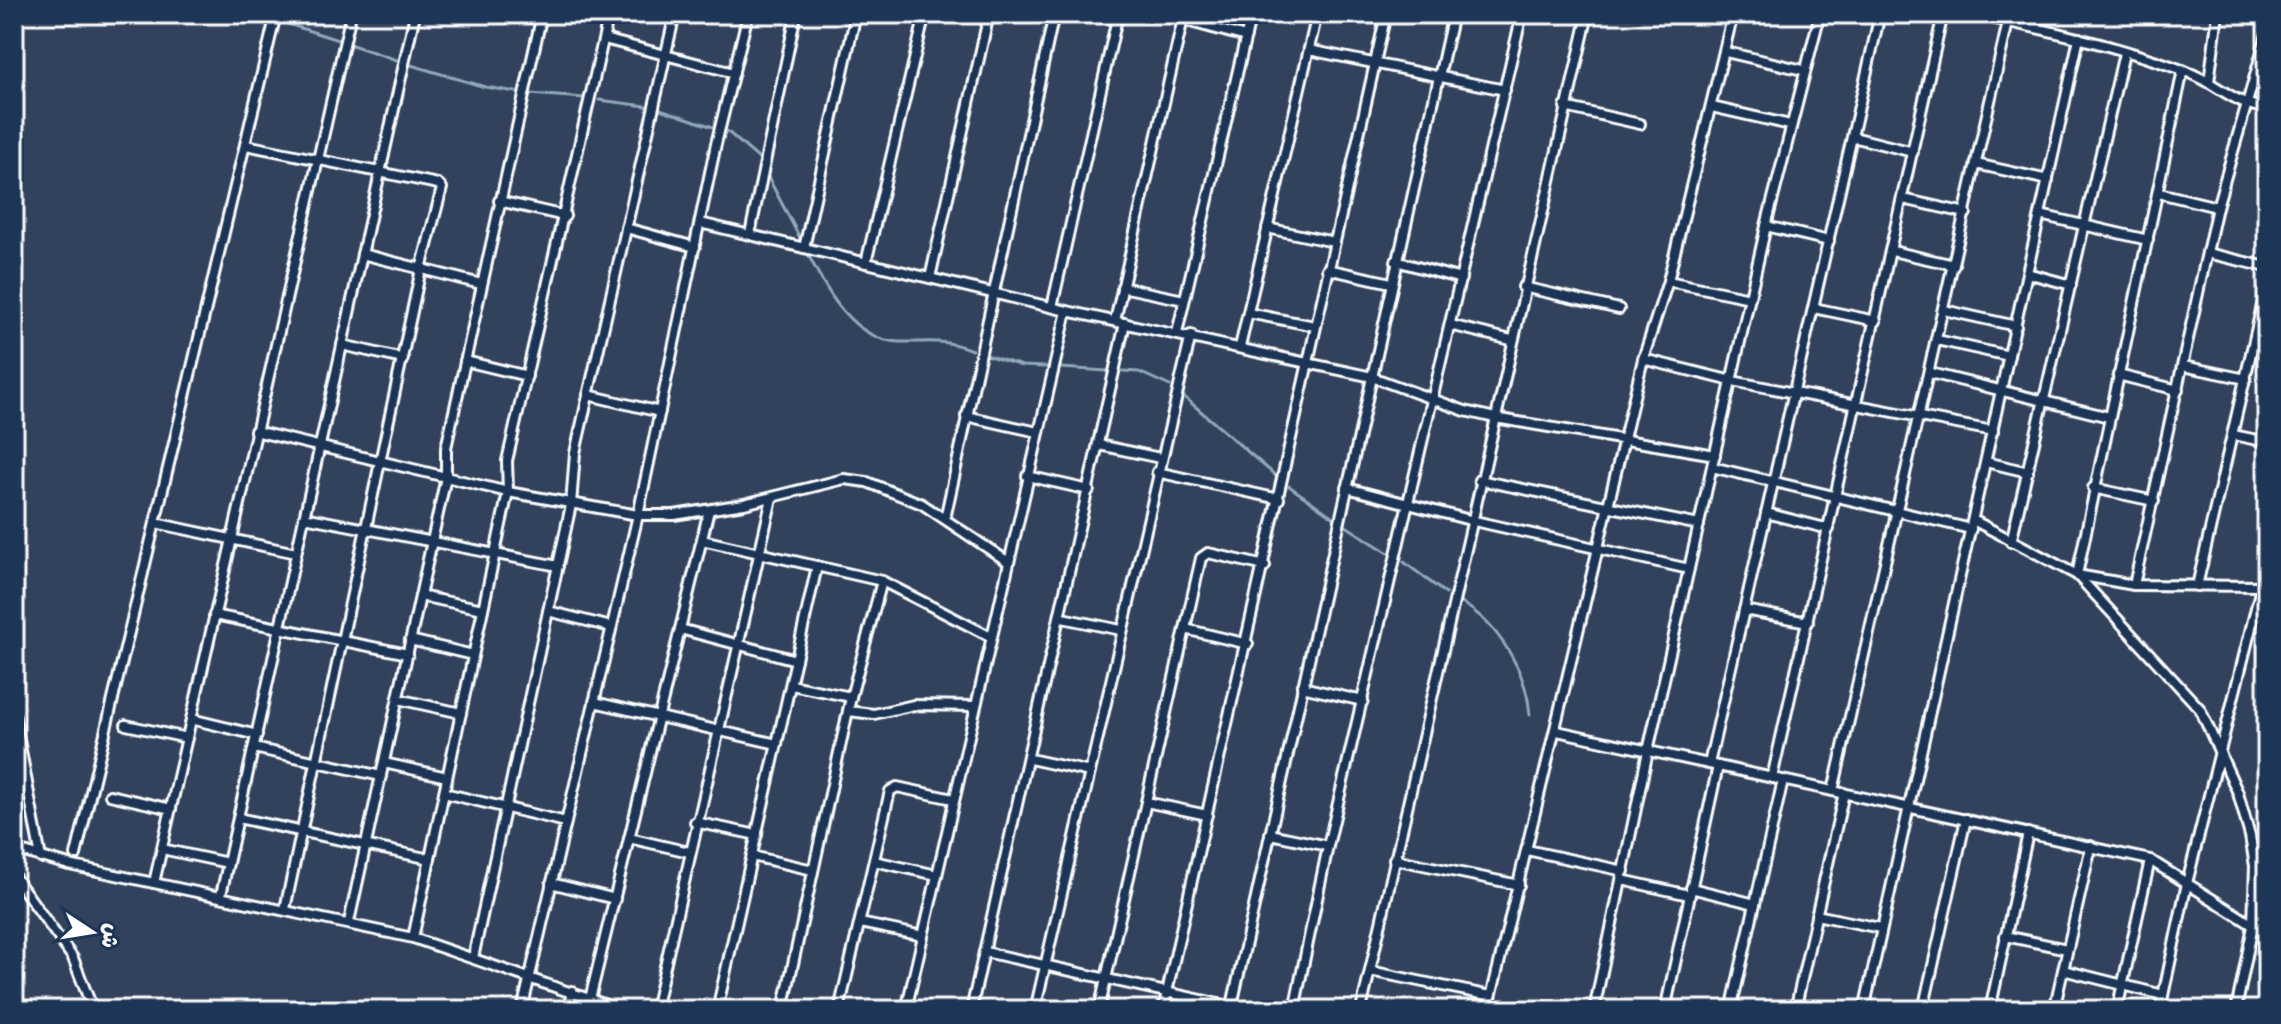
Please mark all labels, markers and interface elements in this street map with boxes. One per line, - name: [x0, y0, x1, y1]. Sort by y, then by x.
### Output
- north arrow: [52, 892, 132, 972]
- text: ش: [93, 921, 126, 950]

